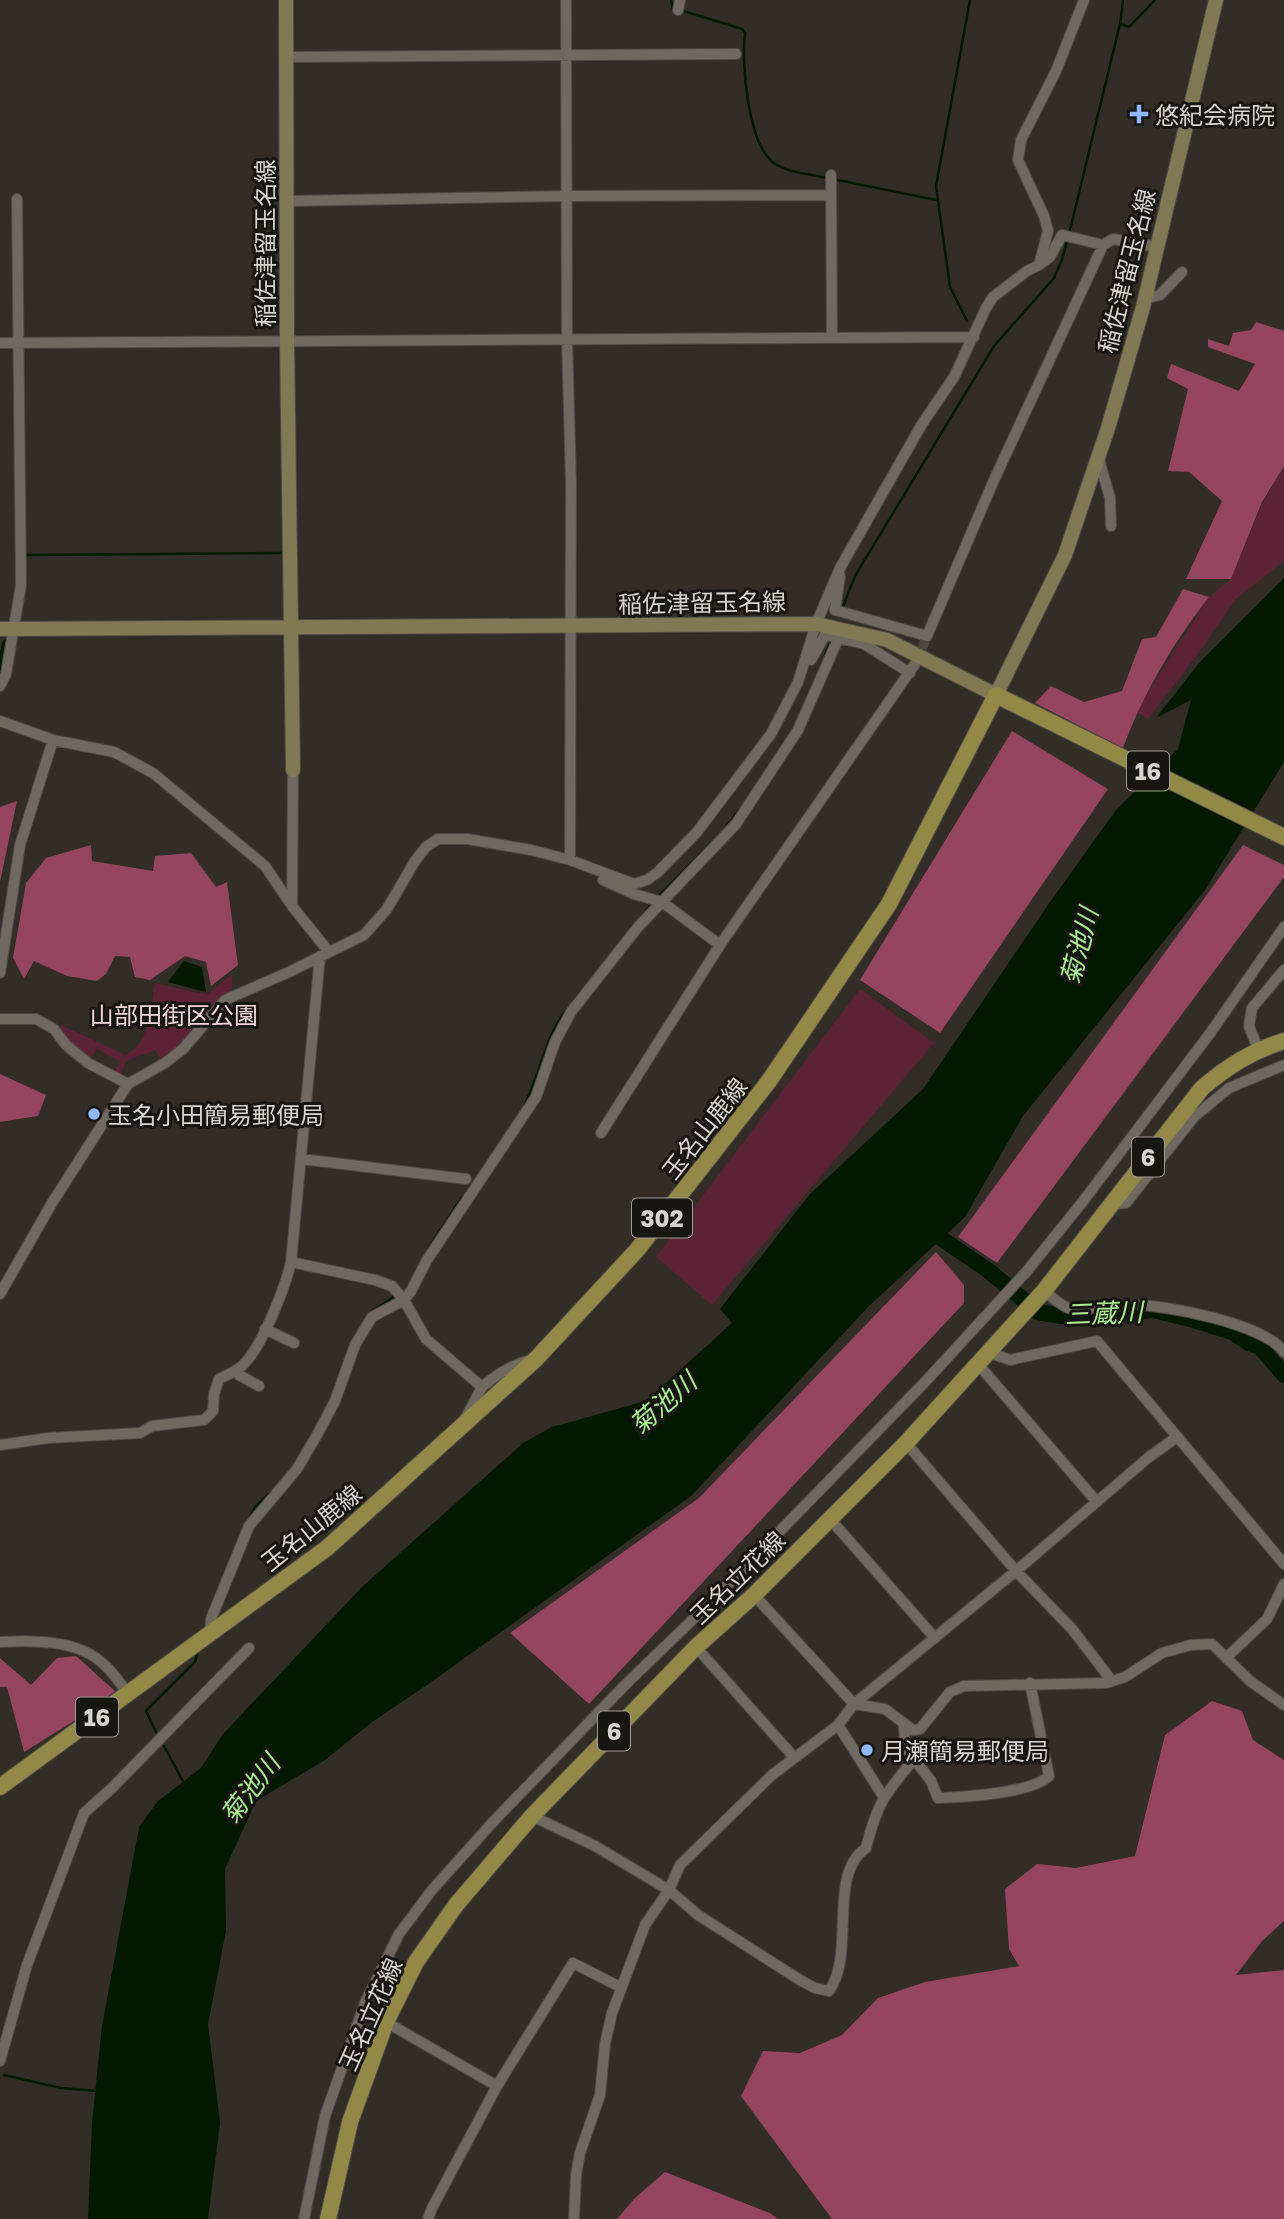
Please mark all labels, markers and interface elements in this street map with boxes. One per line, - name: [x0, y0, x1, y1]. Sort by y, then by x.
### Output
- place label: 悠紀会病院: [1155, 100, 1275, 129]
- marker: 悠紀会病院: [1129, 104, 1149, 124]
- street label: 稲佐津留玉名線: [250, 159, 279, 327]
- street label: 稲佐津留玉名線: [1092, 186, 1160, 356]
- street label: 稲佐津留玉名線: [618, 586, 786, 618]
- road number: 16: [1127, 751, 1169, 790]
- water label: 菊池川: [1054, 901, 1105, 988]
- park label: 山部田街区公園: [90, 1000, 258, 1029]
- street label: 玉名山鹿線: [656, 1072, 752, 1184]
- place label: 玉名小田簡易郵便局: [108, 1100, 324, 1129]
- marker: 玉名小田簡易郵便局: [86, 1106, 102, 1122]
- road number: 6: [1132, 1138, 1164, 1176]
- road number: 302: [632, 1198, 692, 1238]
- water label: 三蔵川: [1064, 1296, 1147, 1330]
- water label: 菊池川: [623, 1364, 705, 1440]
- street label: 玉名山鹿線: [255, 1478, 367, 1576]
- street label: 玉名立花線: [684, 1525, 790, 1629]
- road number: 16: [76, 1698, 118, 1736]
- road number: 6: [598, 1712, 630, 1750]
- place label: 月瀬簡易郵便局: [881, 1736, 1049, 1765]
- marker: 月瀬簡易郵便局: [859, 1742, 875, 1758]
- water label: 菊池川: [214, 1746, 288, 1829]
- street label: 玉名立花線: [332, 1953, 408, 2075]

